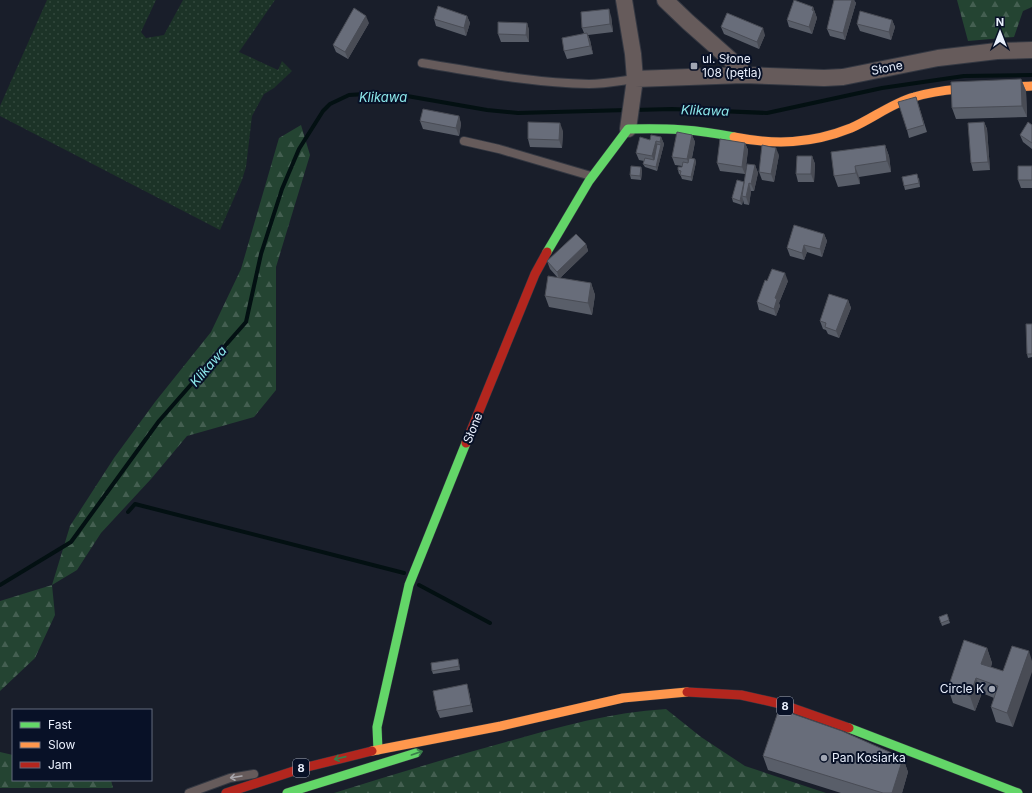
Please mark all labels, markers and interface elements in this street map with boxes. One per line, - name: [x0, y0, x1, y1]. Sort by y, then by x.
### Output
- north arrow: [980, 12, 1020, 52]
- text: N: [996, 15, 1004, 29]
- place label: ul. Słone 108 (pętla): [702, 51, 762, 80]
- street label: Słone: [870, 57, 904, 78]
- marker: ul. Słone 108 (pętla): [689, 61, 699, 71]
- water label: Klikawa: [359, 89, 407, 105]
- water label: Klikawa: [681, 101, 729, 119]
- water label: Klikawa: [186, 343, 230, 389]
- street label: Słone: [460, 410, 485, 445]
- place label: Circle K: [940, 681, 984, 696]
- marker: Circle K: [987, 684, 997, 694]
- road number: 8: [777, 697, 793, 715]
- legend: [12, 709, 152, 781]
- text: Fast: [48, 717, 72, 732]
- text: Slow: [48, 737, 76, 752]
- one-way arrow: [411, 749, 423, 757]
- place label: Pan Kosiarka: [832, 750, 906, 765]
- marker: Pan Kosiarka: [819, 753, 829, 763]
- one-way arrow: [333, 755, 346, 763]
- text: Jam: [48, 757, 72, 772]
- road number: 8: [293, 759, 309, 777]
- one-way arrow: [230, 773, 243, 781]

